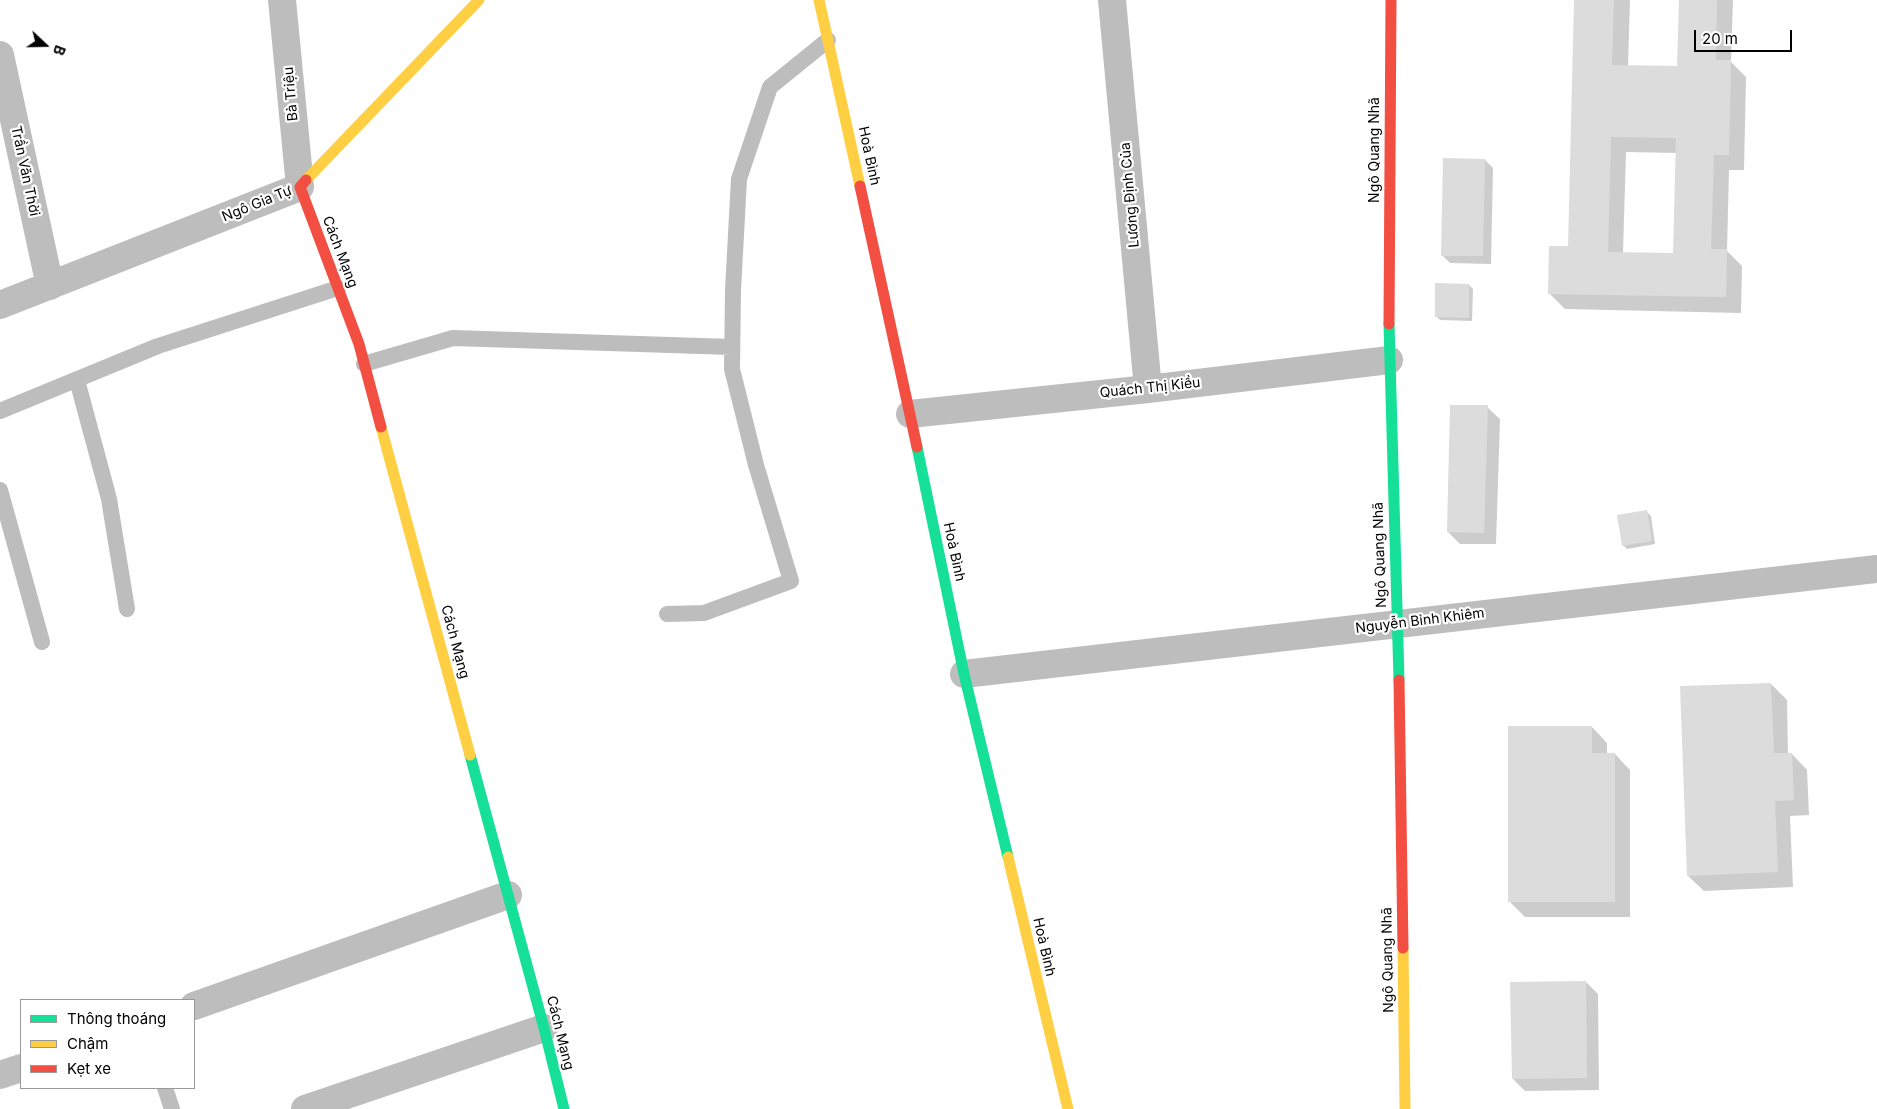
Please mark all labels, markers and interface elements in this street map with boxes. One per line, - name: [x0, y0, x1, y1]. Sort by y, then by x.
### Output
- north arrow: [20, 20, 70, 70]
- scale bar: [1697, 20, 1794, 52]
- text: 20 m: [1702, 29, 1738, 48]
- text: B: [50, 43, 69, 58]
- street label: Bà Triệu: [280, 66, 302, 122]
- street label: Ngô Quang Nhã: [1367, 97, 1383, 203]
- street label: Trần Văn Thời: [7, 124, 43, 218]
- street label: Hoà Bình: [855, 125, 883, 187]
- street label: Lương Định Của: [1117, 142, 1143, 248]
- street label: Ngô Gia Tự: [220, 182, 294, 226]
- street label: Cách Mạng: [319, 214, 361, 290]
- street label: Quách Thị Kiều: [1099, 374, 1201, 402]
- street label: Ngô Quang Nhã: [1370, 502, 1390, 608]
- street label: Hoà Bình: [940, 521, 968, 583]
- street label: Cách Mạng: [437, 603, 473, 681]
- street label: Nguyễn Bỉnh Khiêm: [1355, 605, 1485, 637]
- street label: Ngô Quang Nhã: [1379, 907, 1397, 1013]
- street label: Hoà Bình: [1029, 916, 1059, 978]
- street label: Cách Mạng: [543, 994, 577, 1072]
- legend: [20, 999, 195, 1089]
- text: Thông thoáng: [67, 1009, 166, 1028]
- text: Chậm: [67, 1034, 108, 1053]
- text: Kẹt xe: [67, 1059, 111, 1078]

